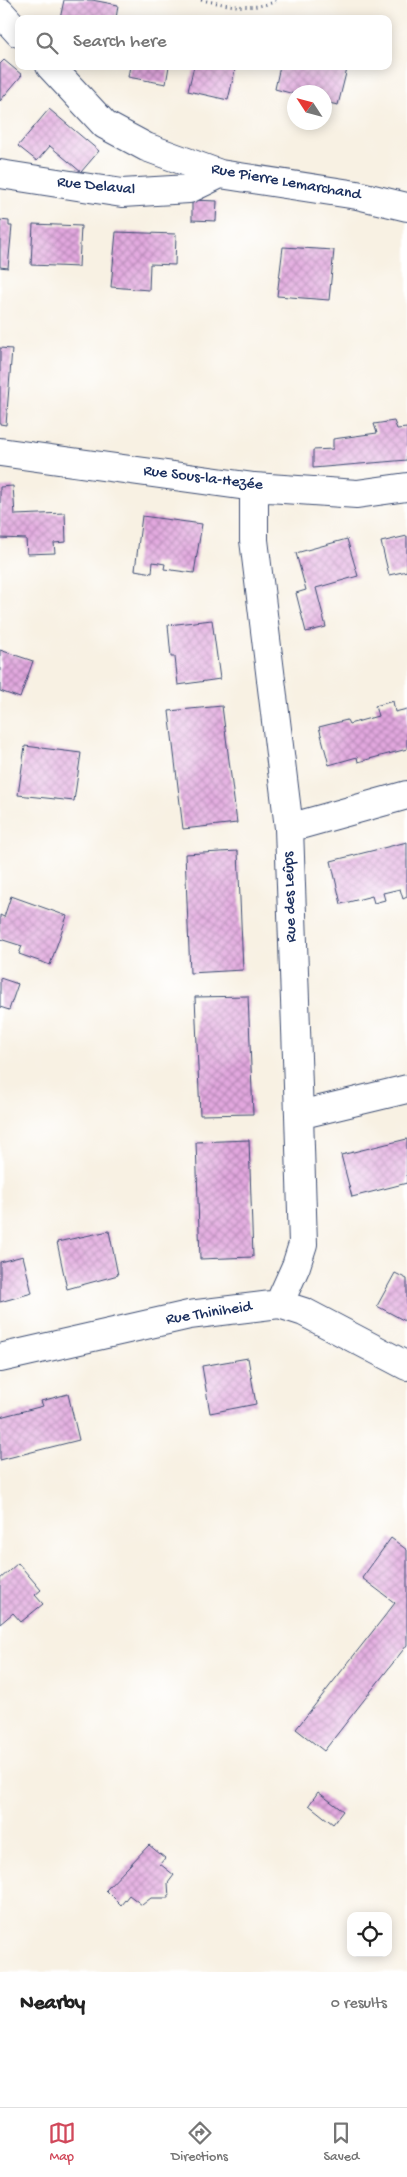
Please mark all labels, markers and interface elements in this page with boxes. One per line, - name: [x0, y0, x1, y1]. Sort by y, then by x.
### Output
- search box: [15, 15, 392, 70]
- icon: search: [33, 29, 61, 57]
- text: Search here: [73, 31, 167, 54]
- north arrow: [287, 85, 332, 130]
- street label: Rue Pierre Lemarchand: [210, 160, 364, 206]
- street label: Rue Delaval: [56, 173, 136, 201]
- street label: Rue Sous-la-Hezée: [142, 462, 265, 496]
- street label: Rue des Leûps: [280, 850, 302, 943]
- street label: Rue Thiniheid: [165, 1298, 255, 1330]
- map controls: [347, 1912, 392, 1957]
- button: locate: [347, 1912, 392, 1957]
- text: Nearby: [20, 1992, 85, 2017]
- text: 0 results: [331, 1995, 387, 2014]
- tab: Map: [48, 2119, 76, 2166]
- tab: Directions: [171, 2119, 228, 2166]
- tab: Saved: [323, 2119, 359, 2166]

